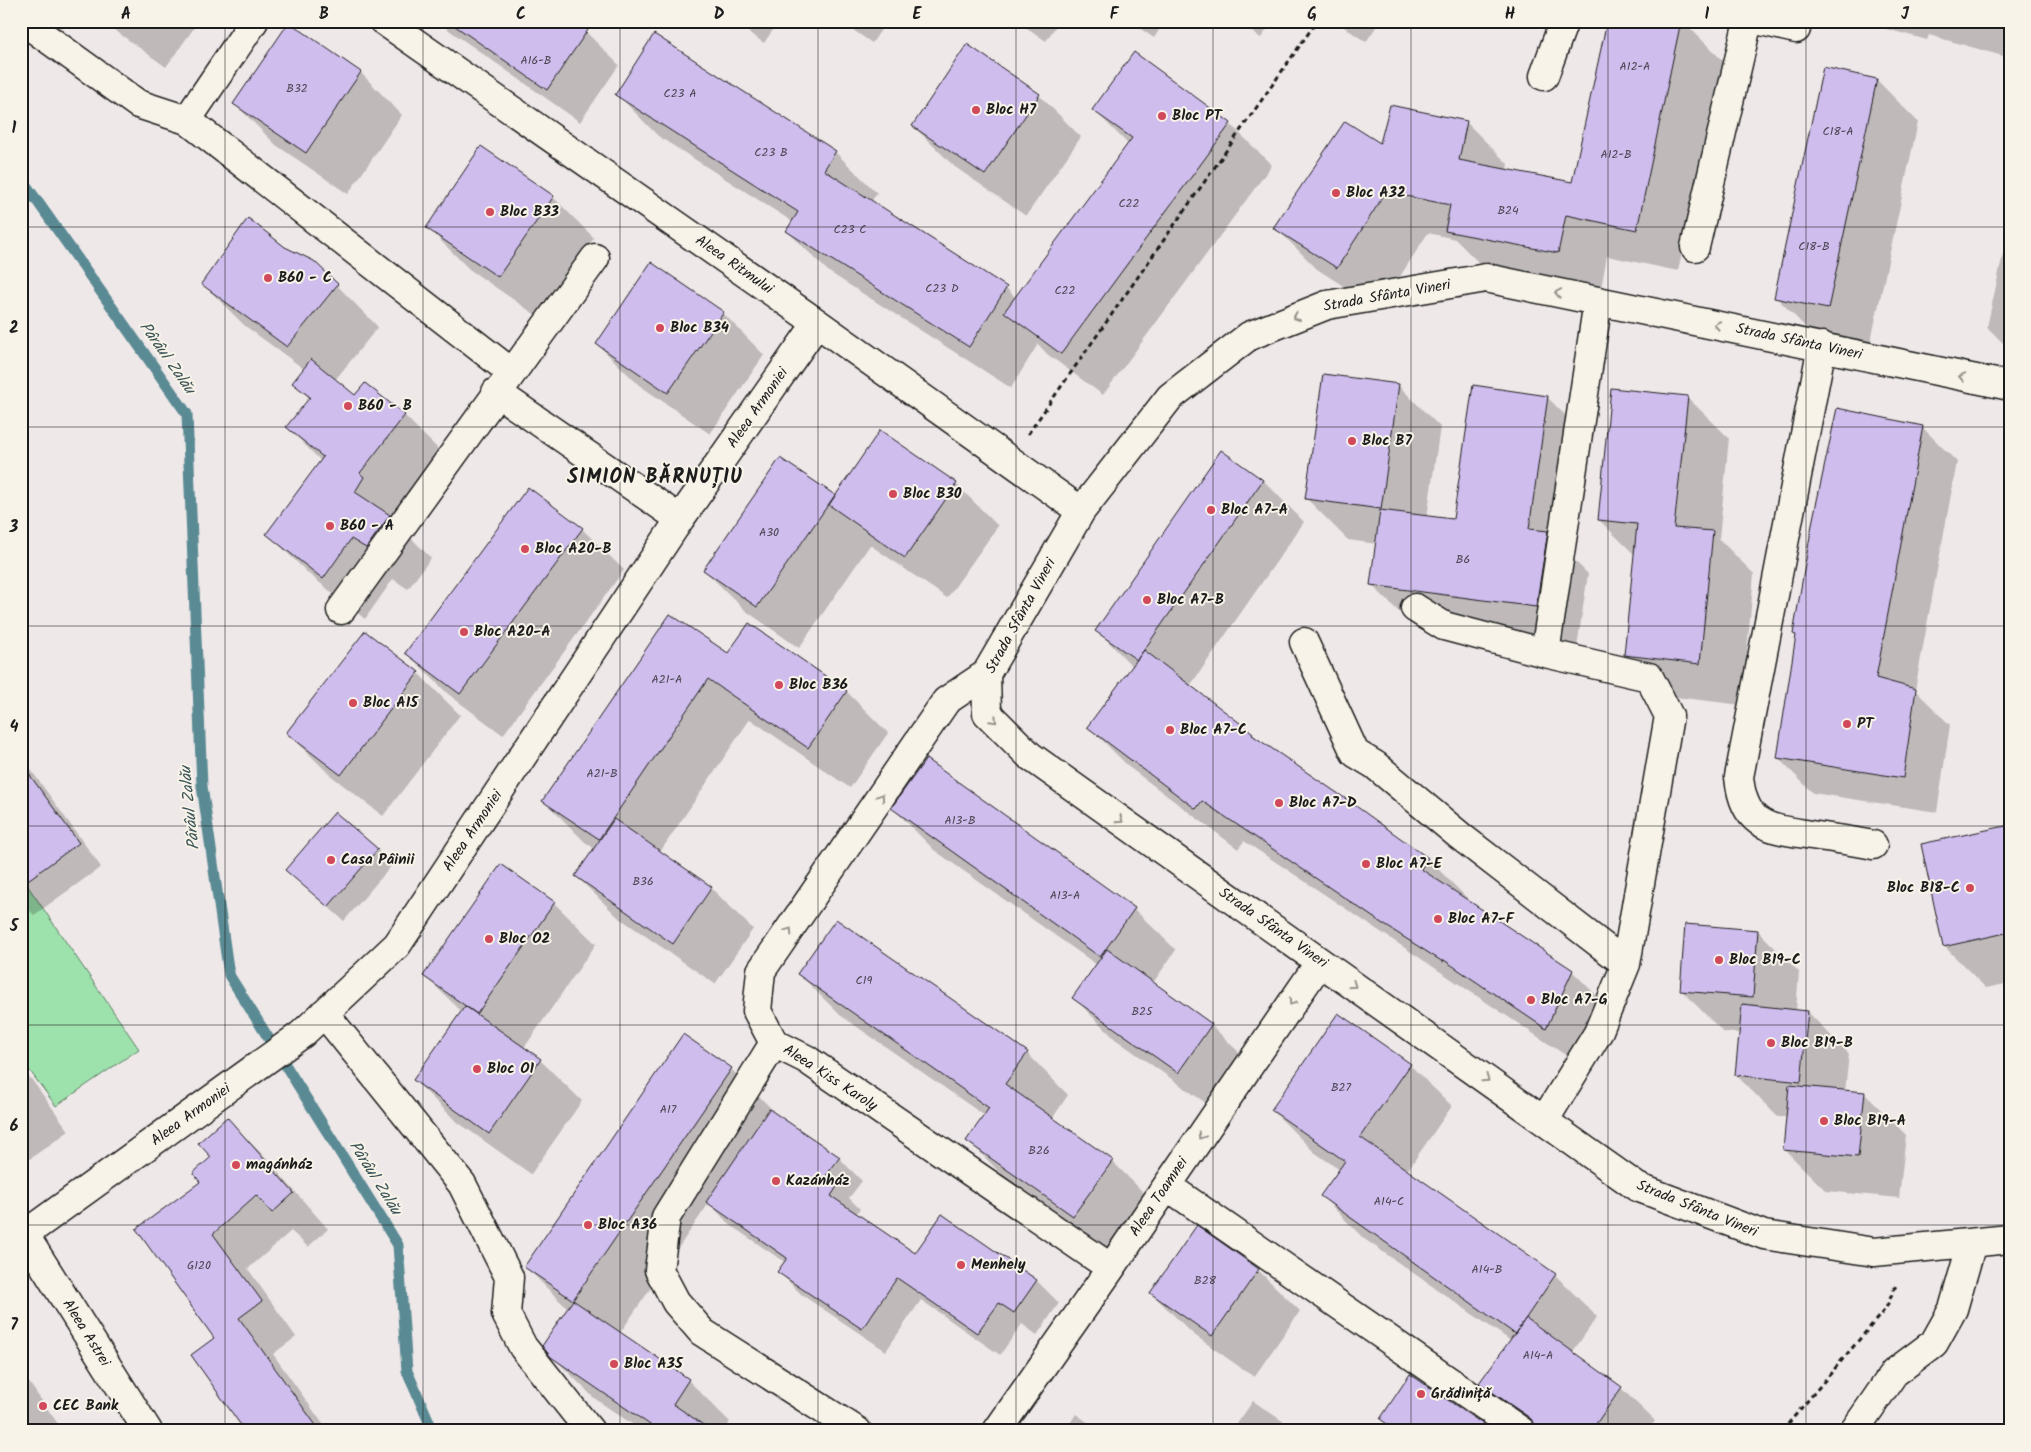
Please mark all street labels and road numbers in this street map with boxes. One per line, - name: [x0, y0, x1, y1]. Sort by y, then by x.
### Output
- street label: Aleea Ritmului: [690, 229, 779, 302]
- street label: Strada Sfânta Vineri: [1322, 273, 1454, 319]
- street label: Strada Sfânta Vineri: [1734, 317, 1866, 367]
- street label: Aleea Armoniei: [721, 361, 796, 453]
- street label: Strada Sfânta Vineri: [979, 553, 1063, 678]
- street label: Aleea Armoniei: [437, 784, 510, 877]
- street label: Strada Sfânta Vineri: [1213, 881, 1334, 976]
- street label: Aleea Kiss Karoly: [778, 1038, 883, 1118]
- street label: Aleea Armoniei: [146, 1077, 237, 1152]
- street label: Aleea Toamnei: [1123, 1151, 1195, 1242]
- street label: Strada Sfânta Vineri: [1633, 1174, 1762, 1245]
- street label: Aleea Astrei: [56, 1294, 117, 1373]

